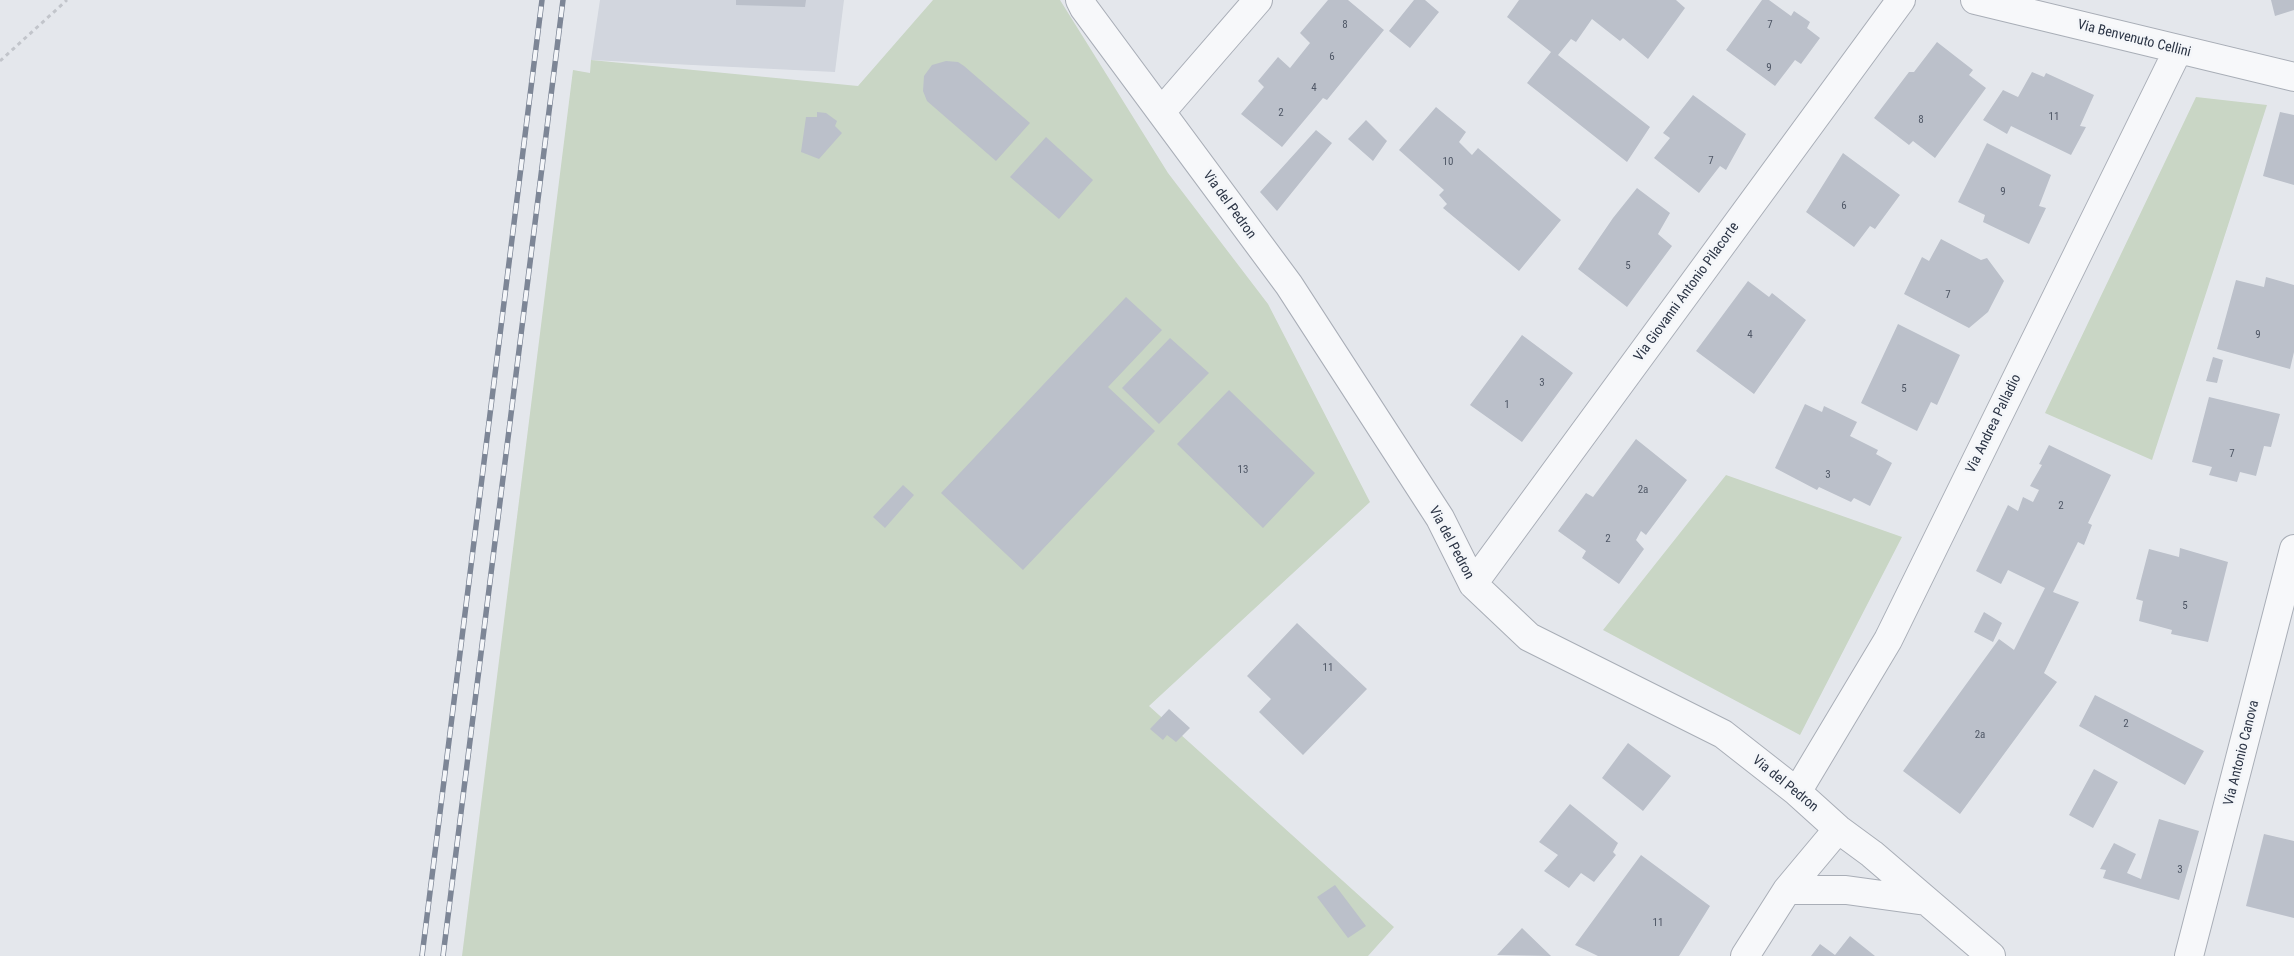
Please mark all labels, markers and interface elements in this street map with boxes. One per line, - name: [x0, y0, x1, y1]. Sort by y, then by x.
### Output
- street label: Via Benvenuto Cellini: [2076, 17, 2192, 61]
- house number: 8: [1342, 18, 1348, 32]
- house number: 7: [1767, 18, 1773, 32]
- house number: 6: [1329, 50, 1335, 64]
- house number: 9: [1766, 61, 1772, 75]
- house number: 4: [1311, 81, 1317, 95]
- house number: 2: [1278, 106, 1284, 120]
- house number: 11: [2049, 110, 2059, 124]
- house number: 8: [1918, 113, 1924, 127]
- house number: 7: [1708, 154, 1714, 168]
- house number: 10: [1443, 155, 1453, 169]
- street label: Via del Pedron: [1199, 168, 1259, 242]
- house number: 9: [2000, 185, 2006, 199]
- house number: 6: [1841, 199, 1847, 213]
- street label: Via Giovanni Antonio Pilacorte: [1631, 219, 1743, 365]
- house number: 5: [1625, 259, 1631, 273]
- house number: 7: [1945, 288, 1951, 302]
- house number: 4: [1747, 328, 1753, 342]
- house number: 9: [2255, 328, 2261, 342]
- street label: Via Andrea Palladio: [1963, 372, 2025, 476]
- house number: 3: [1539, 376, 1545, 390]
- house number: 5: [1901, 382, 1907, 396]
- house number: 1: [1504, 398, 1510, 412]
- house number: 7: [2229, 447, 2235, 461]
- house number: 13: [1238, 463, 1248, 477]
- house number: 3: [1825, 468, 1831, 482]
- house number: 2a: [1638, 483, 1648, 497]
- house number: 2: [2058, 499, 2064, 513]
- street label: Via del Pedron: [1425, 504, 1477, 582]
- house number: 2: [1605, 532, 1611, 546]
- house number: 5: [2182, 599, 2188, 613]
- house number: 11: [1323, 661, 1333, 675]
- street label: Via Antonio Canova: [2221, 699, 2263, 807]
- house number: 2: [2123, 717, 2129, 731]
- house number: 2a: [1975, 728, 1985, 742]
- street label: Via del Pedron: [1749, 752, 1821, 816]
- house number: 3: [2177, 863, 2183, 877]
- house number: 11: [1653, 916, 1663, 930]

